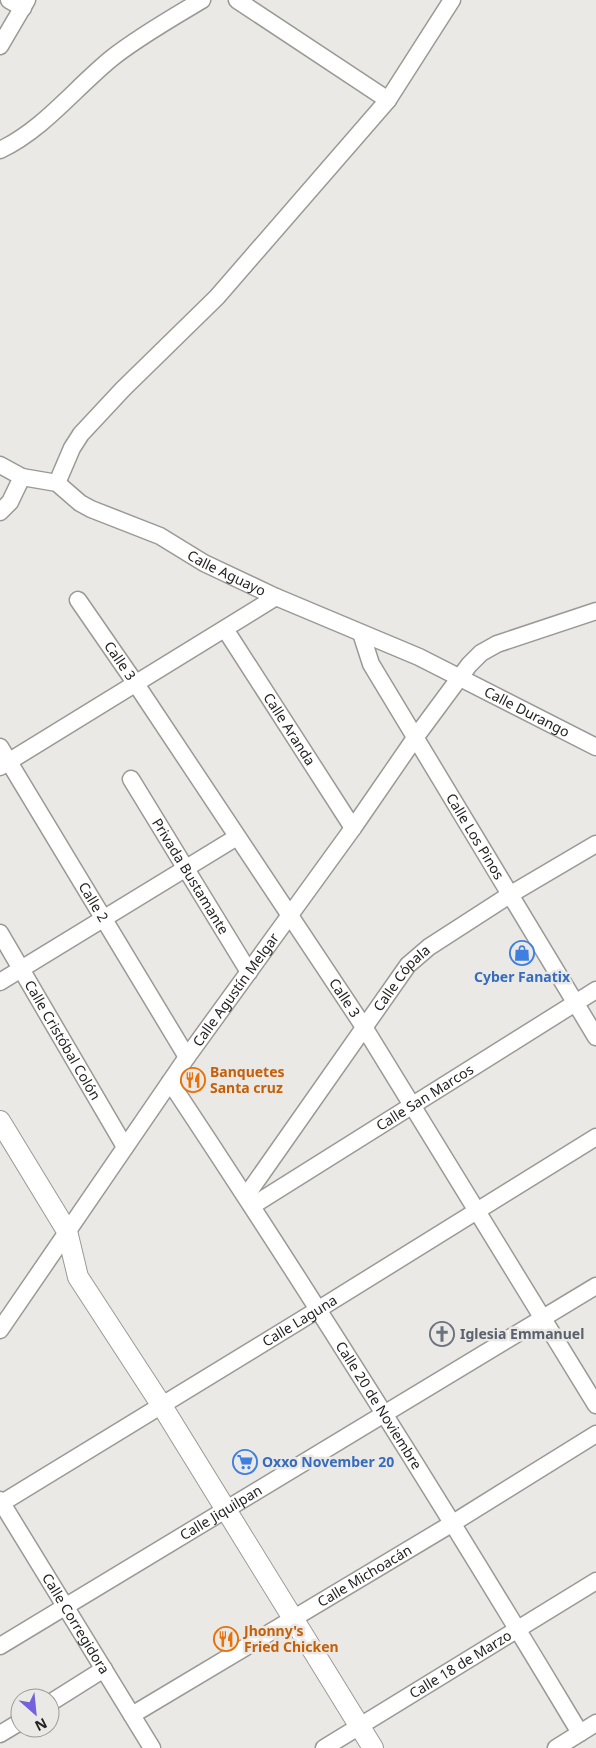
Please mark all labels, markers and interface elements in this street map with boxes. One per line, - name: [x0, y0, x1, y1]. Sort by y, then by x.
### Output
- street label: Calle Aguayo: [184, 545, 269, 600]
- street label: Calle 3: [100, 637, 141, 684]
- street label: Calle Durango: [481, 682, 573, 741]
- street label: Calle Aranda: [259, 689, 320, 769]
- street label: Calle Los Pinos: [442, 789, 509, 883]
- street label: Privada Bustamante: [148, 814, 234, 938]
- street label: Calle 2: [75, 878, 113, 925]
- street label: Calle Agustín Melgar: [188, 929, 283, 1050]
- street label: Calle Cópala: [368, 940, 434, 1015]
- shop icon: Cyber Fanatix: [509, 940, 535, 966]
- place label: Cyber Fanatix: [474, 967, 571, 986]
- street label: Calle 3: [325, 974, 365, 1021]
- street label: Calle Cristóbal Colón: [20, 976, 105, 1103]
- street label: Calle San Marcos: [372, 1059, 477, 1135]
- place label: Banquetes Santa cruz: [210, 1062, 285, 1097]
- restaurant icon: Banquetes Santa cruz: [180, 1067, 206, 1093]
- street label: Calle Laguna: [258, 1290, 340, 1351]
- church icon: Iglesia Emmanuel: [429, 1321, 455, 1347]
- place label: Iglesia Emmanuel: [460, 1324, 584, 1343]
- street label: Calle 20 de Noviembre: [332, 1338, 427, 1473]
- supermarket icon: Oxxo November 20: [232, 1449, 258, 1475]
- place label: Oxxo November 20: [262, 1452, 394, 1471]
- street label: Calle Jiquilpan: [176, 1480, 265, 1544]
- street label: Calle Michoacán: [314, 1540, 415, 1611]
- street label: Calle Corregidora: [38, 1569, 114, 1677]
- place label: Jhonny's Fried Chicken: [242, 1621, 339, 1656]
- street label: Calle 18 de Marzo: [405, 1625, 515, 1703]
- restaurant icon: Jhonny's Fried Chicken: [213, 1626, 239, 1652]
- north arrow: [10, 1688, 60, 1738]
- text: N: [32, 1714, 51, 1736]

